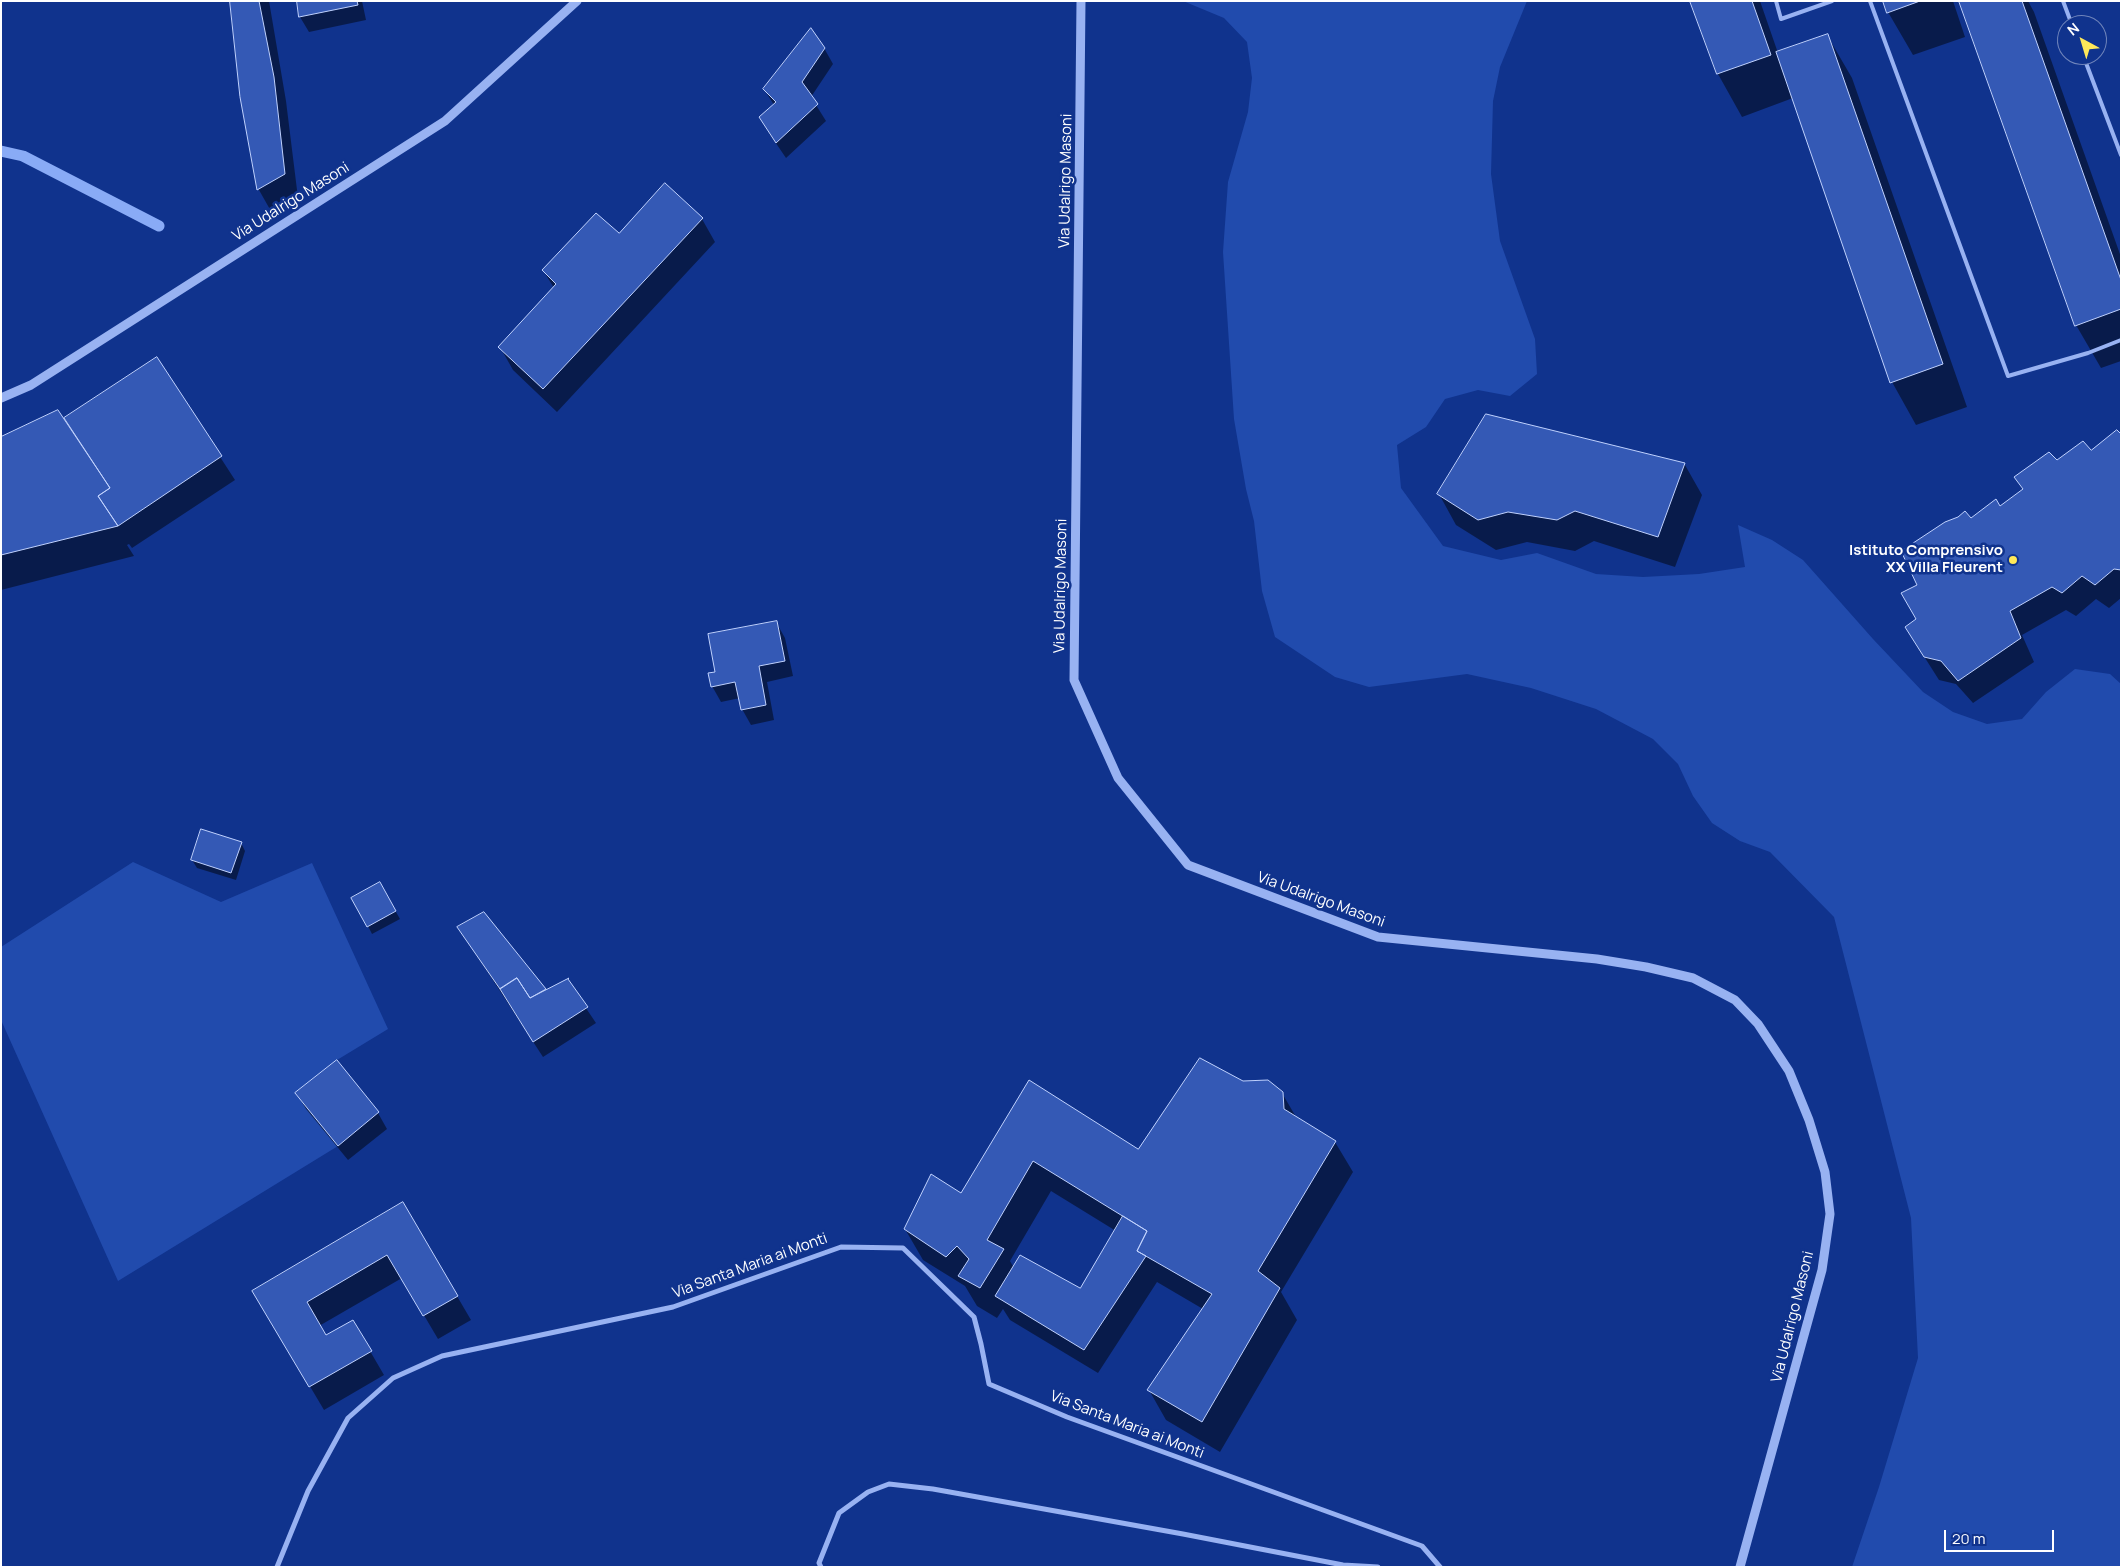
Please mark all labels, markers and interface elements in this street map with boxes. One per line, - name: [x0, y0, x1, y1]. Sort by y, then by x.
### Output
- north arrow: [2057, 15, 2107, 65]
- text: N: [2063, 18, 2083, 39]
- street label: Via Udalrigo Masoni: [1056, 114, 1076, 248]
- street label: Via Udalrigo Masoni: [229, 159, 353, 245]
- street label: Via Udalrigo Masoni: [1051, 519, 1071, 653]
- place label: Istituto Comprensivo XX Villa Fleurent: [1849, 542, 2003, 577]
- marker: Istituto Comprensivo XX Villa Fleurent: [2007, 554, 2019, 566]
- street label: Via Udalrigo Masoni: [1255, 869, 1387, 931]
- street label: Via Santa Maria ai Monti: [670, 1230, 830, 1302]
- street label: Via Udalrigo Masoni: [1768, 1250, 1818, 1384]
- street label: Via Santa Maria ai Monti: [1048, 1387, 1206, 1463]
- scale bar: [1947, 1520, 2057, 1552]
- text: 20 m: [1952, 1528, 1985, 1549]

